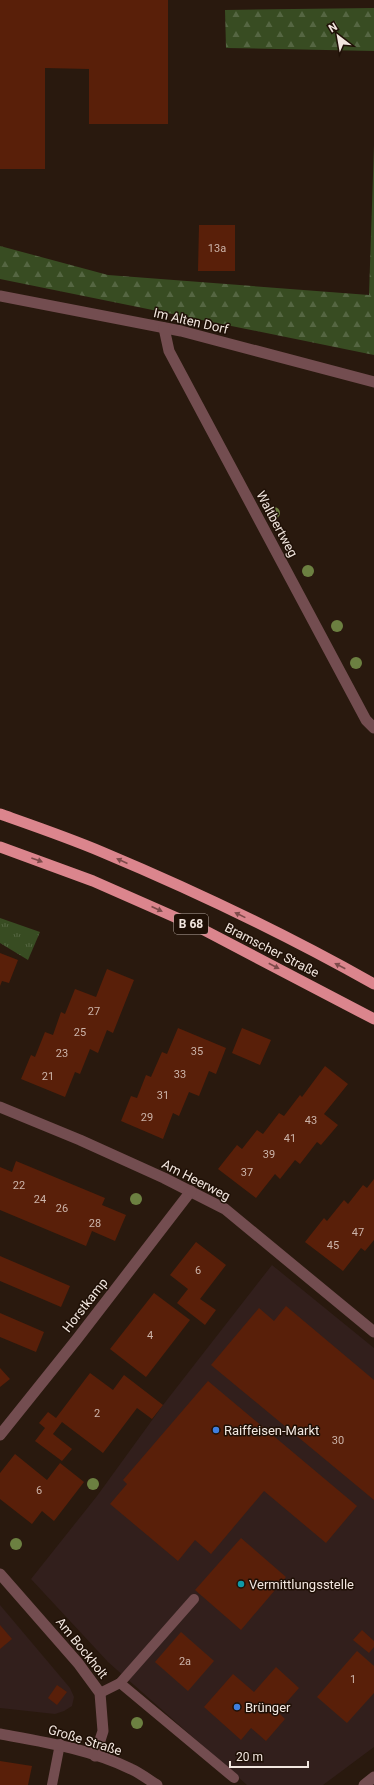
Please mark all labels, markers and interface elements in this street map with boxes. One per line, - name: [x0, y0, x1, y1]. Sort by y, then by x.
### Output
- north arrow: [318, 16, 358, 56]
- text: N: [326, 20, 340, 35]
- house number: 13a: [208, 242, 226, 255]
- street label: Im Alten Dorf: [152, 305, 230, 337]
- street label: Waltbertweg: [253, 488, 301, 560]
- one-way arrow: [31, 858, 43, 864]
- one-way arrow: [117, 858, 128, 864]
- one-way arrow: [151, 906, 162, 912]
- one-way arrow: [235, 912, 246, 918]
- road number: B 68: [174, 914, 208, 934]
- street label: Bramscher Straße: [222, 920, 322, 980]
- one-way arrow: [268, 962, 280, 969]
- one-way arrow: [334, 962, 346, 969]
- house number: 27: [88, 1005, 100, 1018]
- house number: 25: [74, 1026, 86, 1039]
- house number: 35: [191, 1045, 203, 1058]
- house number: 23: [56, 1047, 68, 1060]
- house number: 33: [174, 1068, 186, 1081]
- house number: 21: [42, 1070, 54, 1083]
- house number: 31: [157, 1089, 169, 1102]
- house number: 29: [141, 1111, 153, 1124]
- house number: 43: [305, 1114, 317, 1127]
- house number: 41: [284, 1132, 296, 1145]
- house number: 39: [263, 1148, 275, 1161]
- street label: Am Heerweg: [159, 1156, 233, 1204]
- house number: 37: [241, 1166, 253, 1179]
- house number: 22: [13, 1179, 25, 1192]
- house number: 24: [34, 1193, 46, 1206]
- house number: 26: [56, 1202, 68, 1215]
- house number: 28: [89, 1217, 101, 1230]
- house number: 47: [352, 1226, 364, 1239]
- house number: 45: [327, 1239, 339, 1252]
- house number: 6: [195, 1264, 201, 1277]
- street label: Horstkamp: [59, 1275, 111, 1335]
- house number: 4: [147, 1329, 153, 1342]
- house number: 2: [94, 1407, 100, 1420]
- place label: Raiffeisen-Markt: [224, 1423, 319, 1438]
- marker: Raiffeisen-Markt: [211, 1425, 221, 1435]
- house number: 30: [332, 1434, 344, 1447]
- house number: 6: [36, 1484, 42, 1497]
- place label: Vermittlungsstelle: [249, 1577, 354, 1592]
- marker: Vermittlungsstelle: [236, 1579, 246, 1589]
- street label: Am Bockholt: [53, 1615, 111, 1681]
- house number: 2a: [179, 1655, 191, 1668]
- house number: 1: [350, 1673, 356, 1686]
- place label: Brünger: [245, 1700, 291, 1715]
- marker: Brünger: [232, 1702, 242, 1712]
- street label: Große Straße: [46, 1722, 124, 1758]
- scale bar: [230, 1743, 308, 1769]
- text: 20 m: [236, 1750, 263, 1764]

